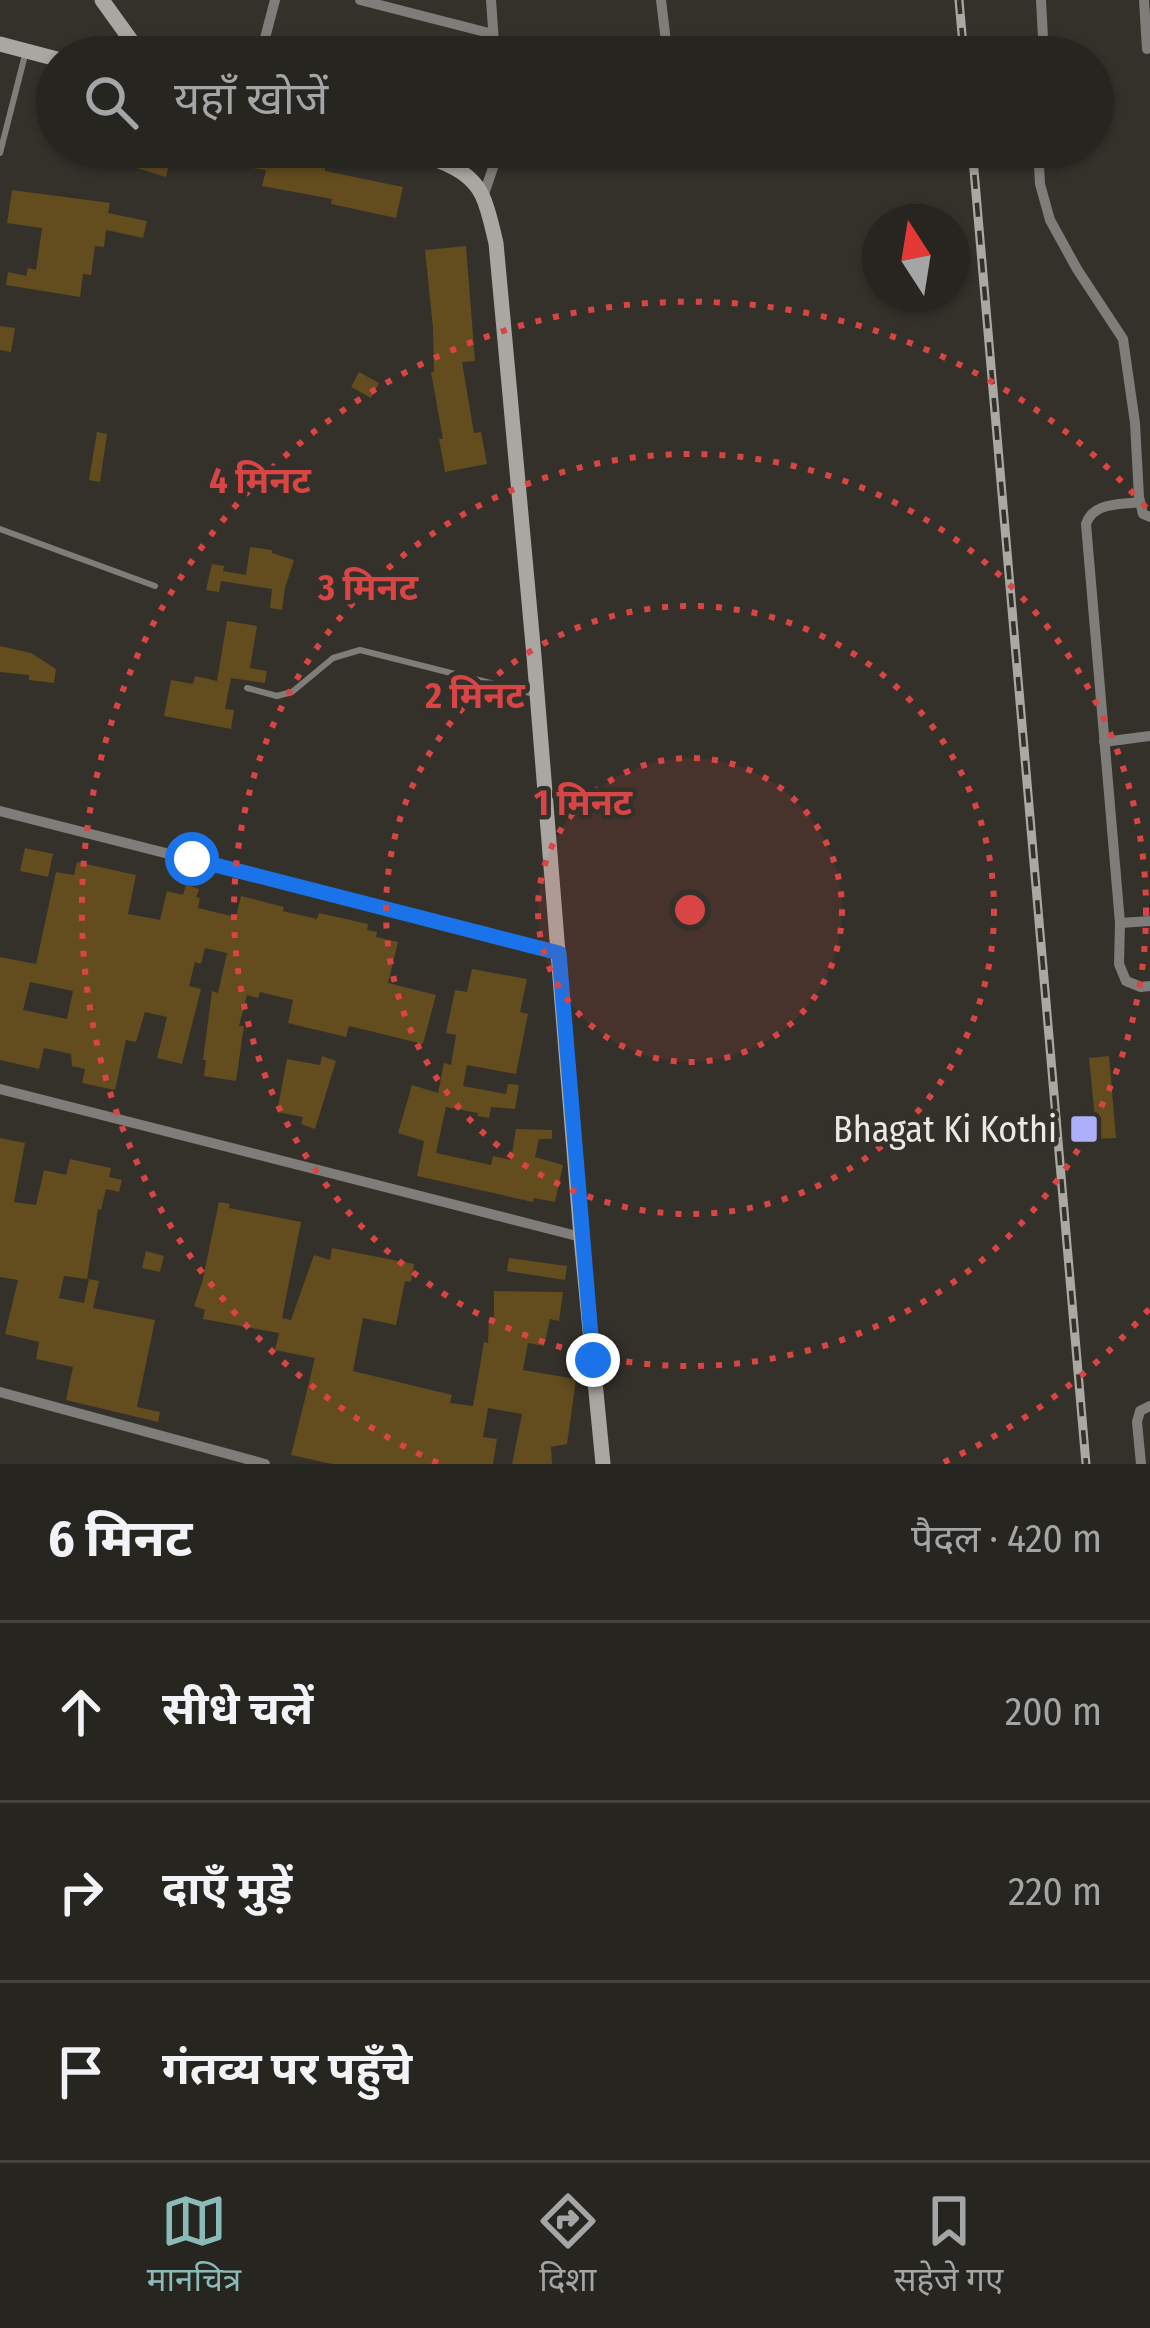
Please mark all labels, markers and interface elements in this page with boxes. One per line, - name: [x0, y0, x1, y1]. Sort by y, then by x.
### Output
- search box: [36, 36, 1114, 168]
- icon: search: [78, 69, 144, 135]
- text: यहाँ खोजें: [174, 72, 328, 126]
- north arrow: [862, 204, 970, 312]
- text: 4 मिनट: [209, 459, 311, 503]
- text: 3 मिनट: [317, 566, 419, 610]
- text: 2 मिनट: [424, 674, 525, 718]
- text: 1 मिनट: [534, 781, 633, 825]
- route start: [165, 832, 219, 886]
- centre of rings: [669, 889, 711, 931]
- place label: Bhagat Ki Kothi: [833, 1108, 1057, 1152]
- marker: Bhagat Ki Kothi: [1068, 1113, 1100, 1145]
- route end: [566, 1333, 620, 1387]
- text: 6 मिनट: [48, 1508, 192, 1570]
- text: पैदल · 420 m: [911, 1516, 1102, 1562]
- icon: ahead: [48, 1679, 114, 1745]
- text: सीधे चलें: [162, 1682, 313, 1736]
- text: 200 m: [1005, 1689, 1102, 1735]
- icon: right: [48, 1859, 114, 1925]
- text: दाएँ मुड़ें: [162, 1862, 292, 1916]
- text: 220 m: [1008, 1869, 1102, 1915]
- icon: arrive: [48, 2039, 114, 2105]
- text: गंतव्य पर पहुँचे: [162, 2042, 412, 2096]
- tab: मानचित्र: [147, 2188, 241, 2304]
- tab: दिशा: [535, 2188, 601, 2304]
- tab: सहेजे गए: [894, 2188, 1003, 2304]

